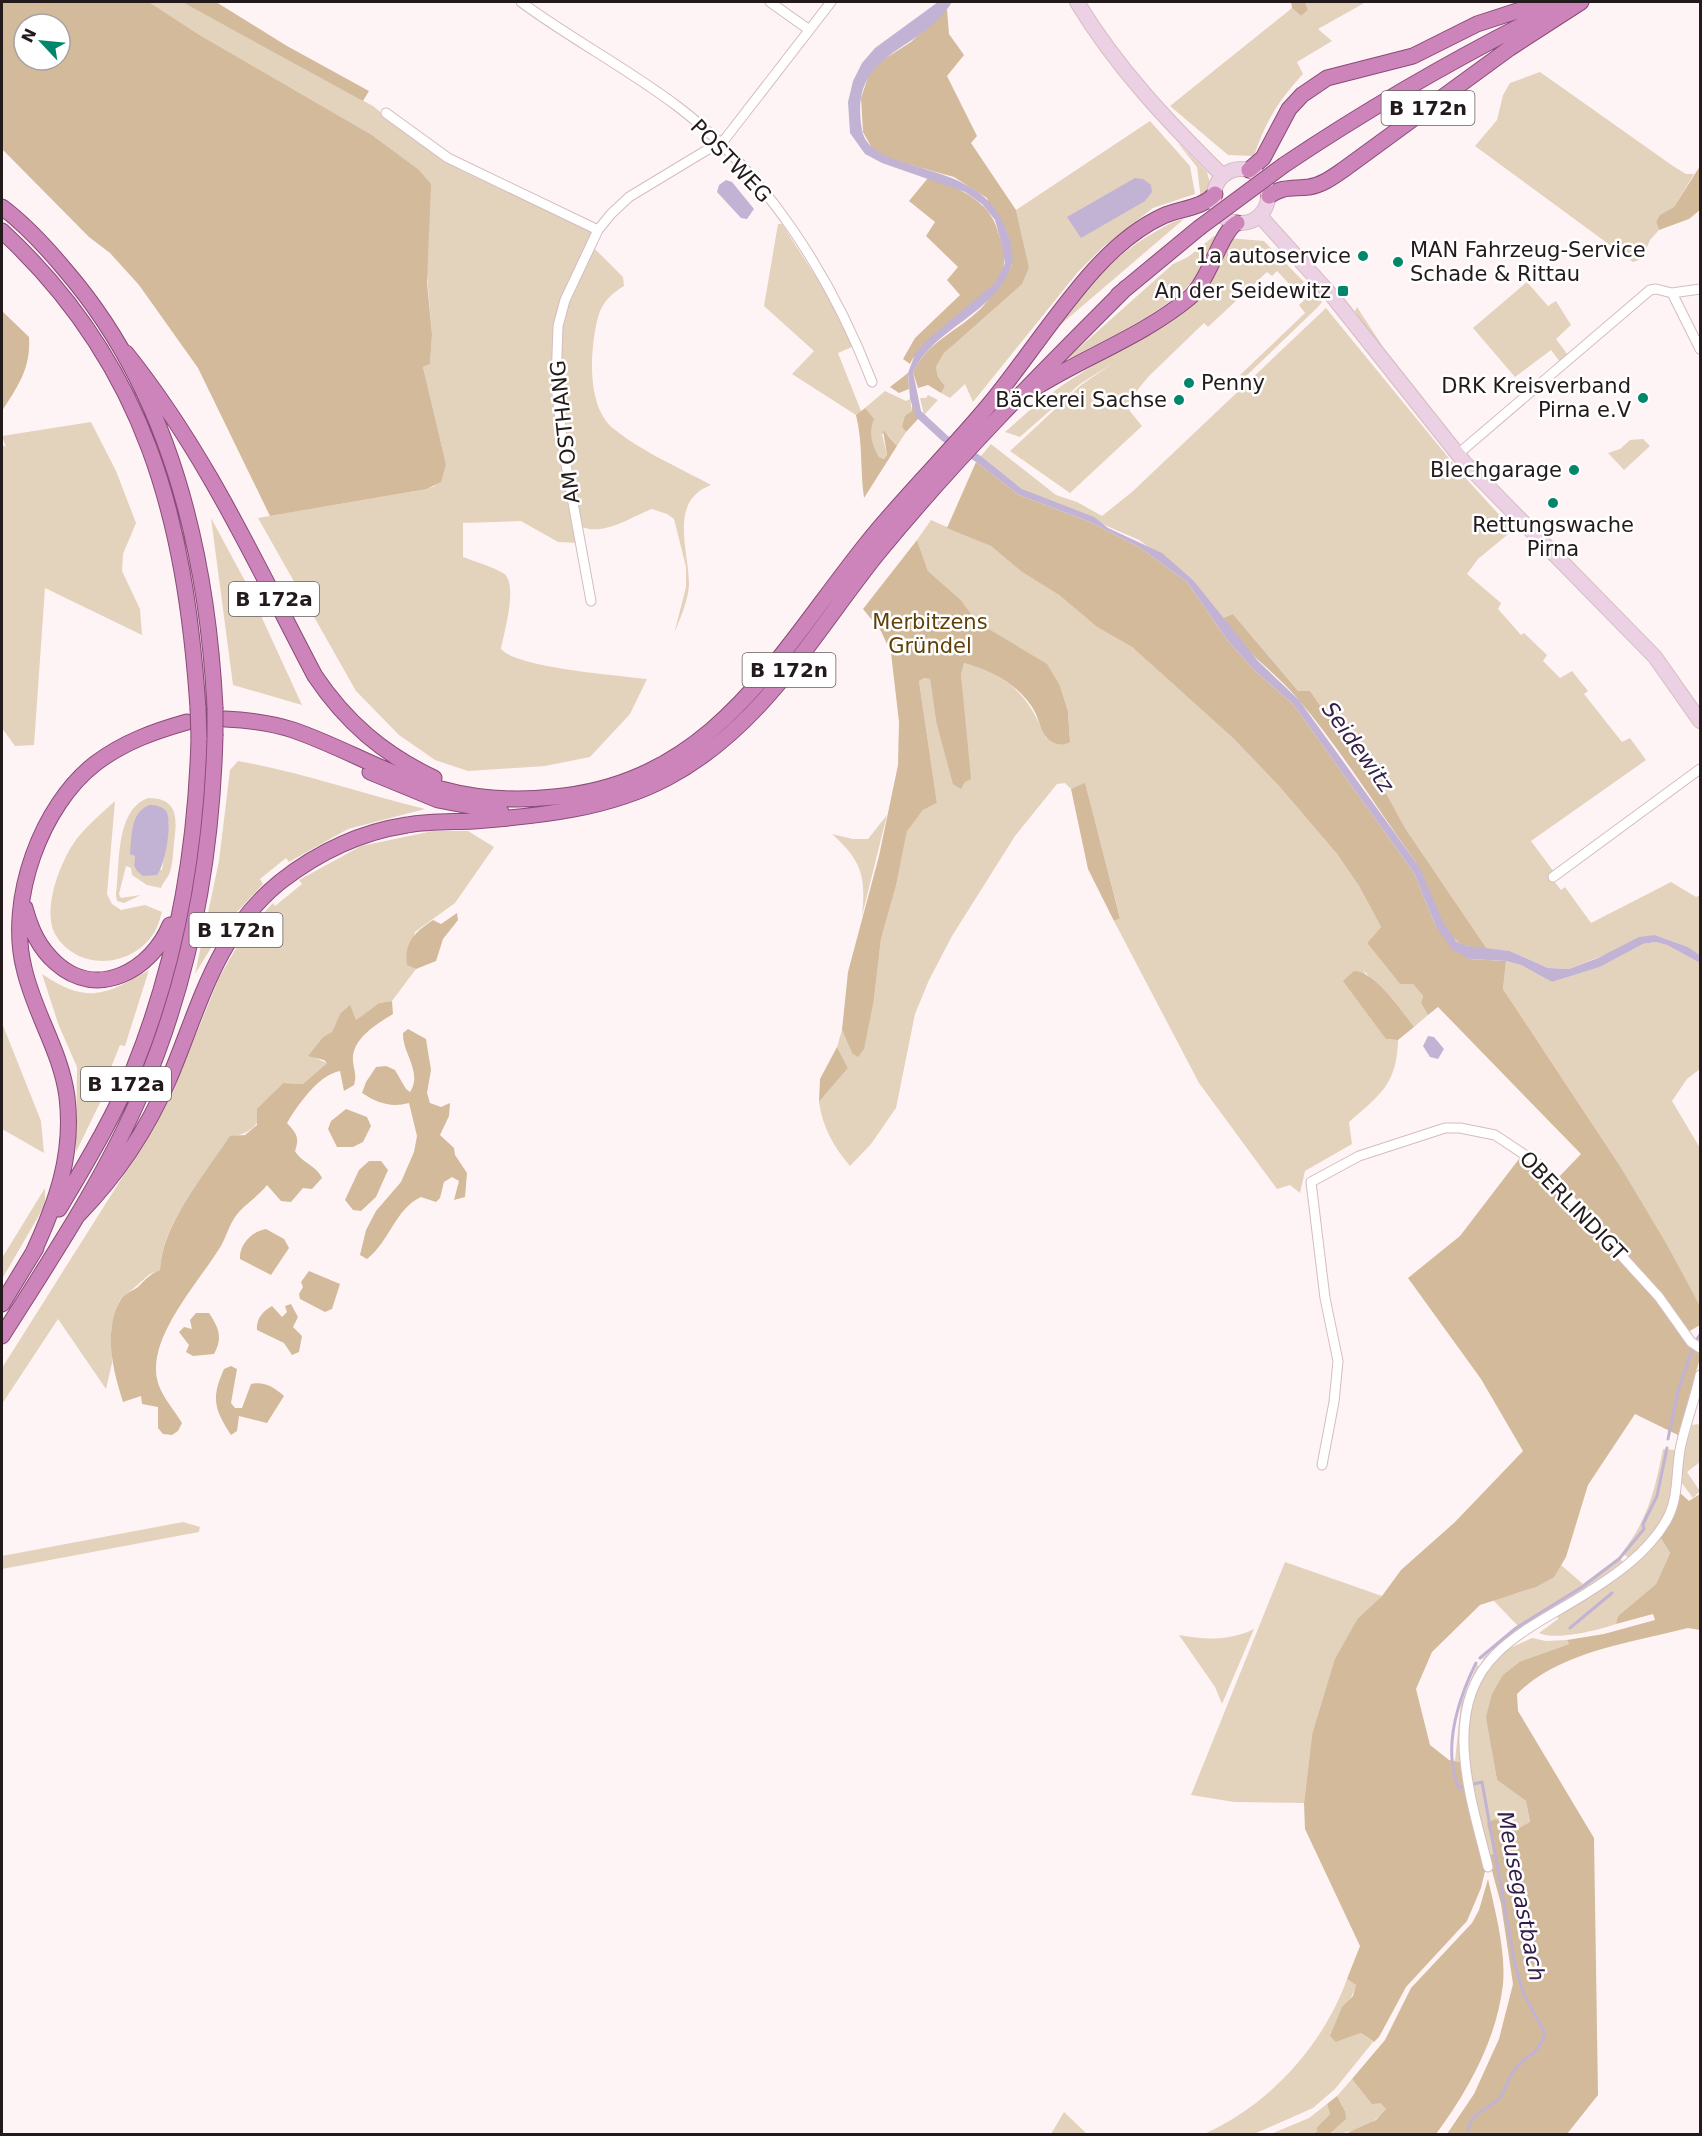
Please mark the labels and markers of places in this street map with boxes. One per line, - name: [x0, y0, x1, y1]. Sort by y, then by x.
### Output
- place label: MAN Fahrzeug-Service Schade & Rittau: [1410, 238, 1646, 286]
- place label: 1a autoservice: [1196, 244, 1351, 268]
- marker: 1a autoservice: [1356, 249, 1370, 263]
- marker: MAN Fahrzeug-Service Schade & Rittau: [1391, 255, 1405, 269]
- place label: An der Seidewitz: [1154, 279, 1331, 303]
- marker: An der Seidewitz: [1336, 284, 1350, 298]
- place label: Penny: [1201, 371, 1265, 395]
- place label: DRK Kreisverband Pirna e.V: [1441, 374, 1632, 422]
- marker: Penny: [1182, 376, 1196, 390]
- place label: Bäckerei Sachse: [995, 388, 1167, 412]
- marker: DRK Kreisverband Pirna e.V: [1636, 391, 1650, 405]
- marker: Bäckerei Sachse: [1172, 393, 1186, 407]
- place label: Blechgarage: [1430, 458, 1562, 482]
- marker: Blechgarage: [1567, 463, 1581, 477]
- marker: Rettungswache Pirna: [1546, 496, 1560, 510]
- place label: Rettungswache Pirna: [1472, 513, 1634, 561]

